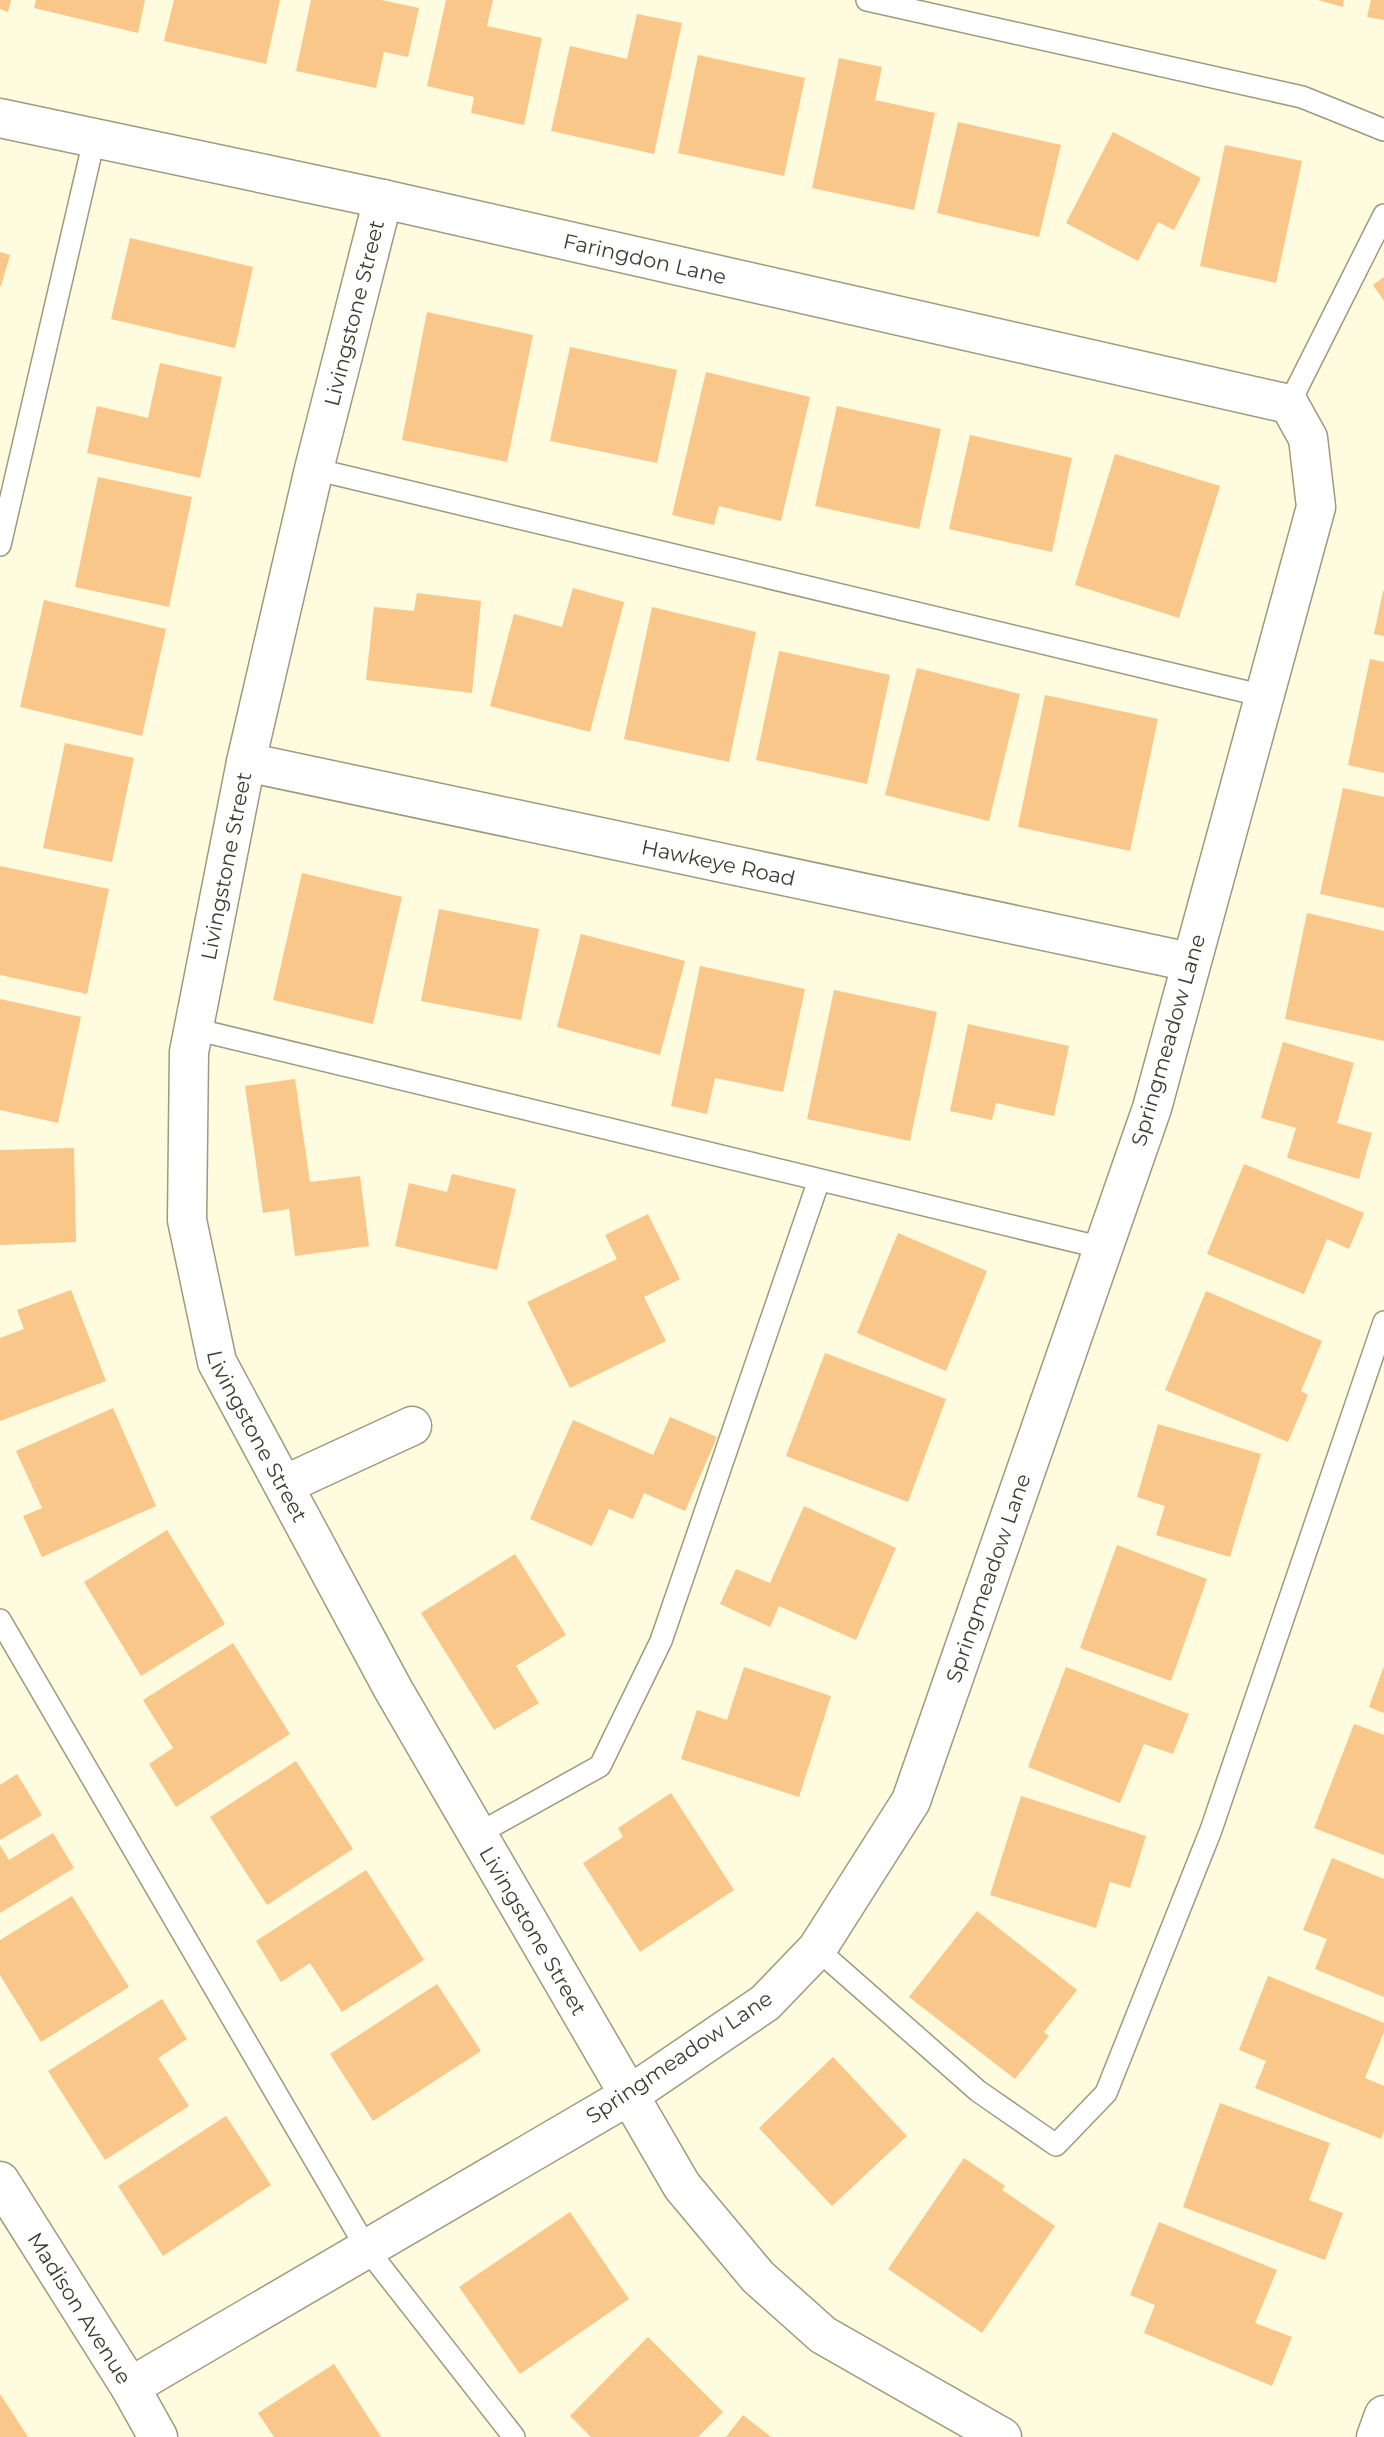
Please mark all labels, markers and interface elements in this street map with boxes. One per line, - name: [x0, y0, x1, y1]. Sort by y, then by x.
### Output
- street label: Livingstone Street: [319, 217, 389, 409]
- street label: Faringdon Lane: [561, 228, 729, 289]
- street label: Livingstone Street: [196, 770, 256, 962]
- street label: Hawkeye Road: [639, 834, 798, 891]
- street label: Springmeadow Lane: [1126, 931, 1210, 1149]
- street label: Livingstone Street: [202, 1348, 313, 1526]
- street label: Springmeadow Lane: [940, 1470, 1036, 1686]
- street label: Livingstone Street: [475, 1842, 592, 2020]
- street label: Springmeadow Lane: [581, 1985, 777, 2129]
- street label: Madison Avenue: [23, 2227, 137, 2388]

